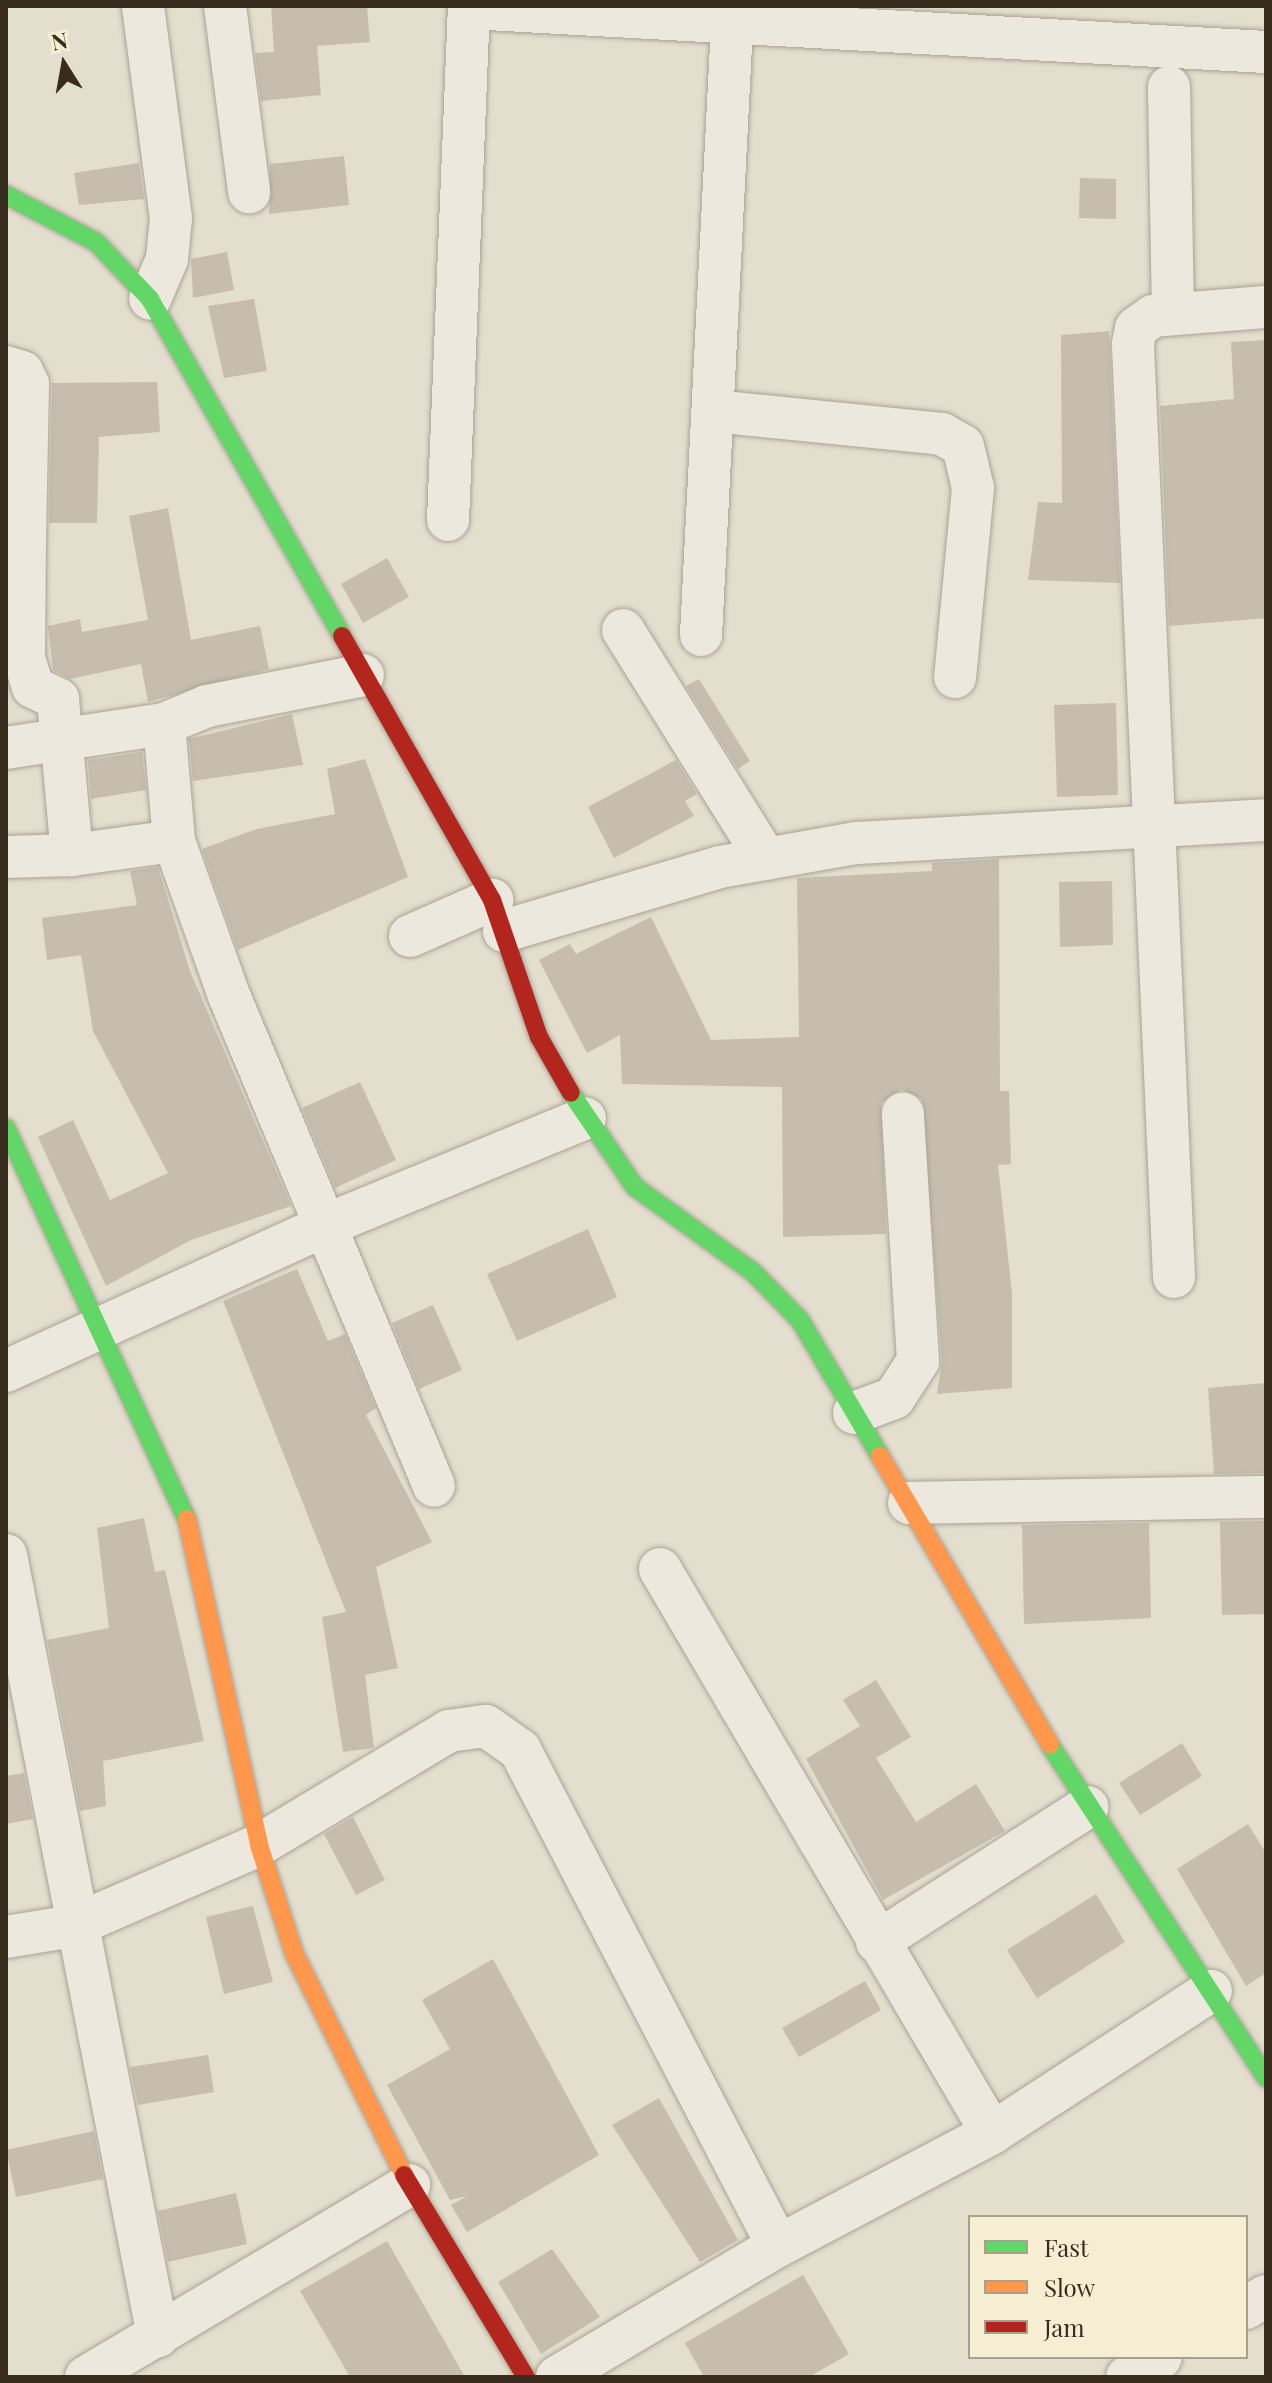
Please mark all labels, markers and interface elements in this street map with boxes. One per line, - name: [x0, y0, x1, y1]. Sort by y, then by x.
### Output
- north arrow: [24, 24, 104, 104]
- text: N: [49, 24, 70, 57]
- legend: [968, 2215, 1248, 2359]
- text: Fast: [1044, 2231, 1089, 2263]
- text: Slow: [1044, 2271, 1095, 2303]
- text: Jam: [1044, 2311, 1085, 2343]

